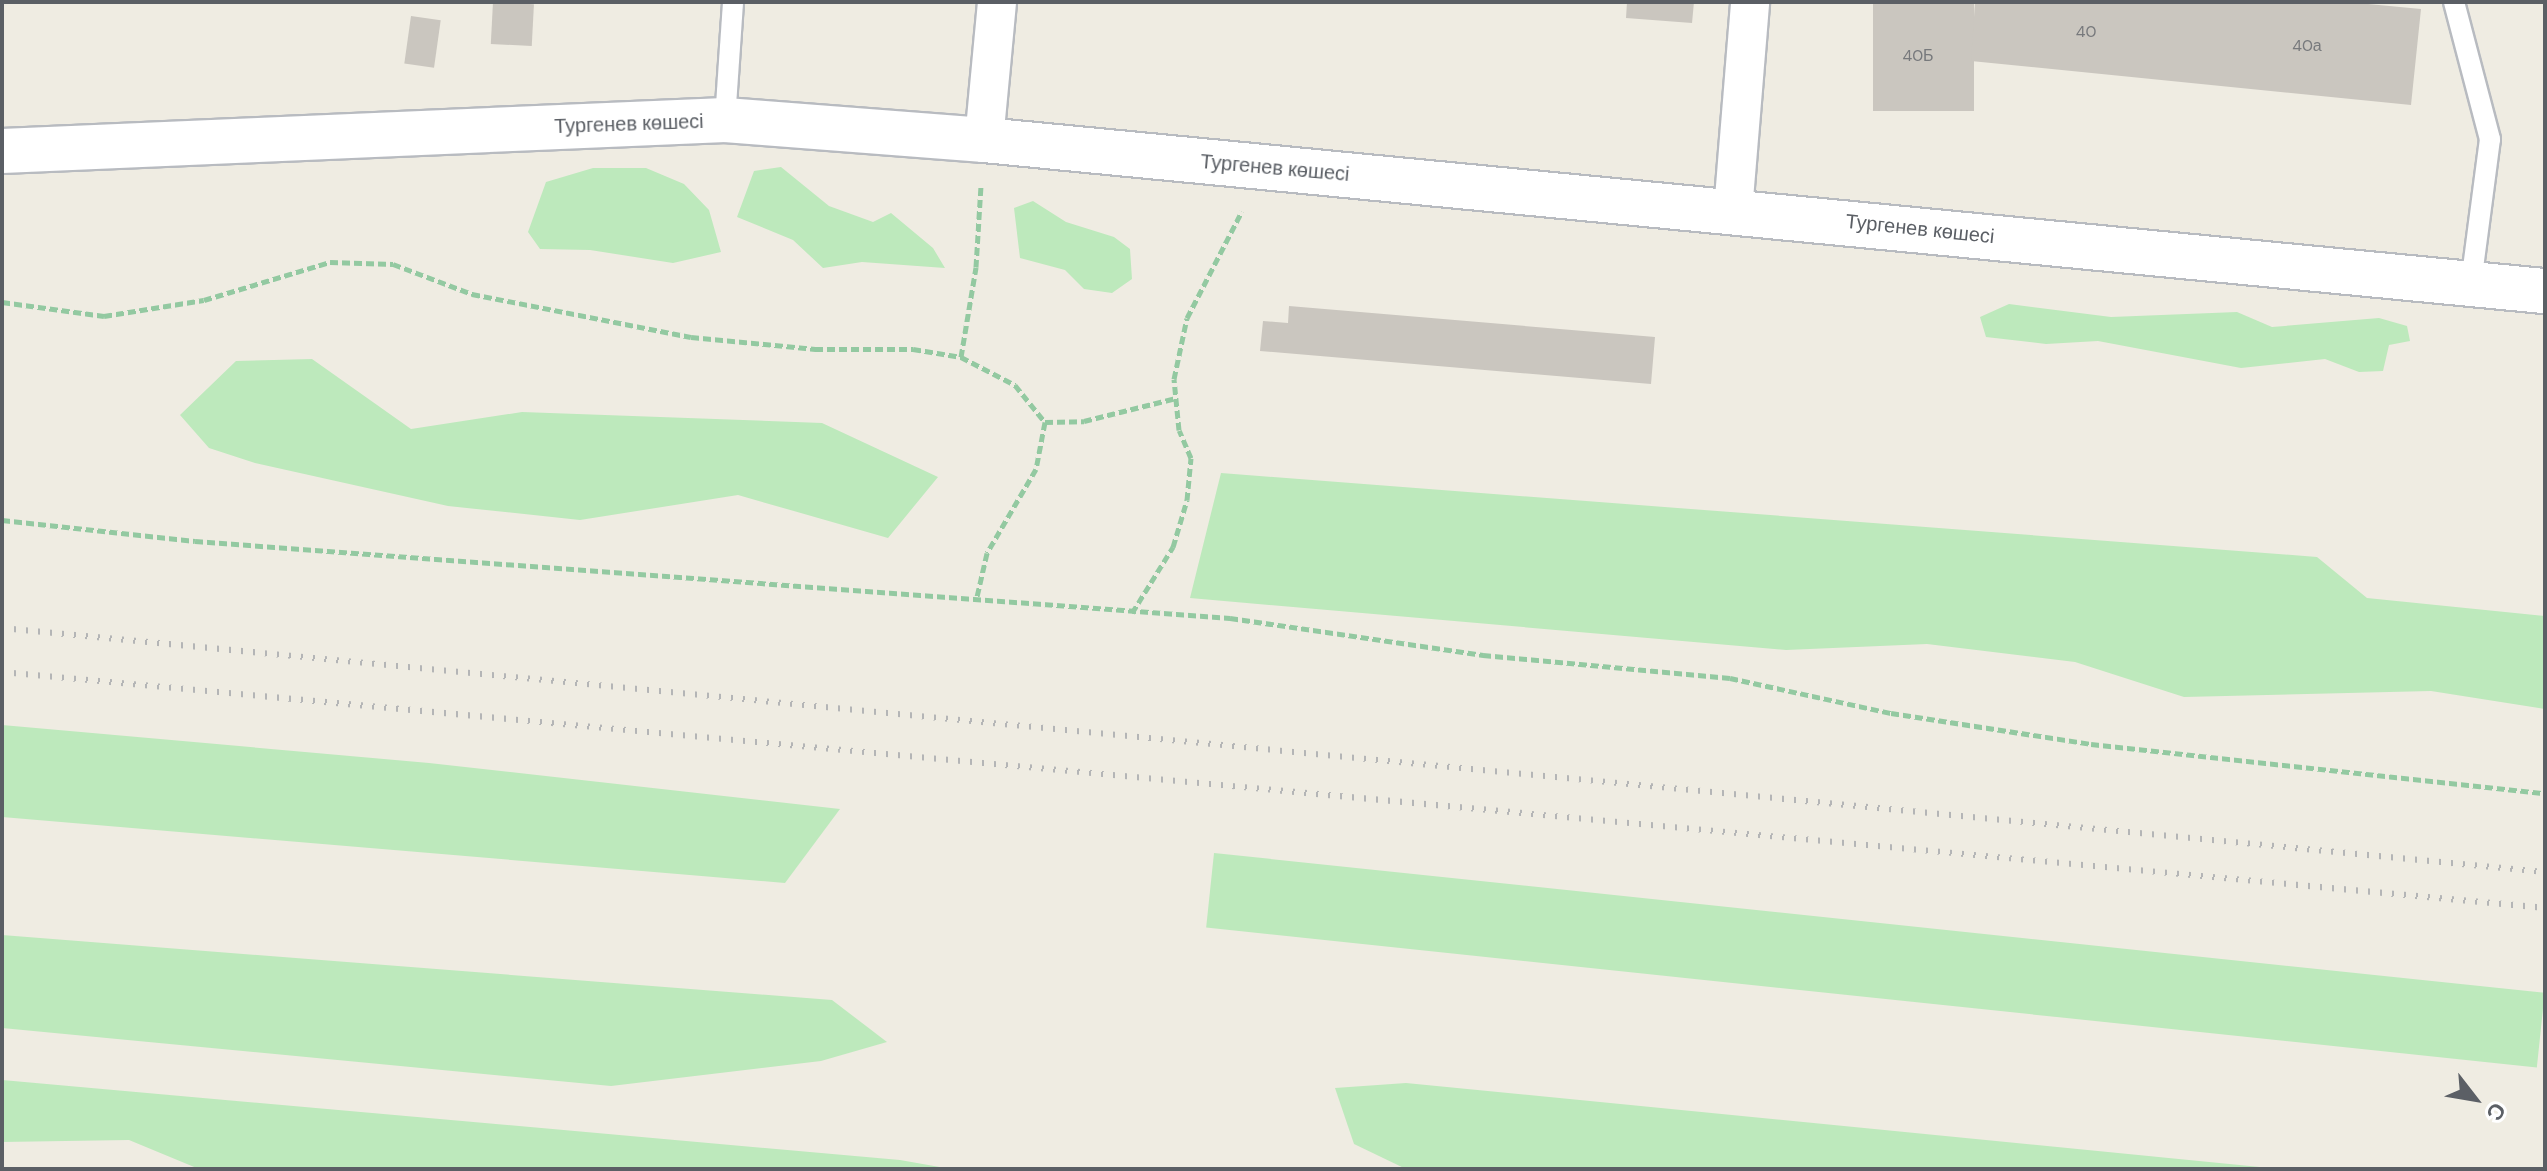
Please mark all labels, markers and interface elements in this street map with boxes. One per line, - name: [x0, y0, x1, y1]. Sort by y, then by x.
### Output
- house number: 40: [2076, 22, 2096, 42]
- house number: 40а: [2292, 36, 2322, 56]
- house number: 40Б: [1902, 46, 1934, 66]
- street label: Тургенев көшесі: [554, 109, 704, 139]
- street label: Тургенев көшесі: [1199, 150, 1351, 186]
- street label: Тургенев көшесі: [1844, 209, 1996, 249]
- north arrow: [2435, 1059, 2515, 1139]
- text: С: [2479, 1097, 2513, 1126]

